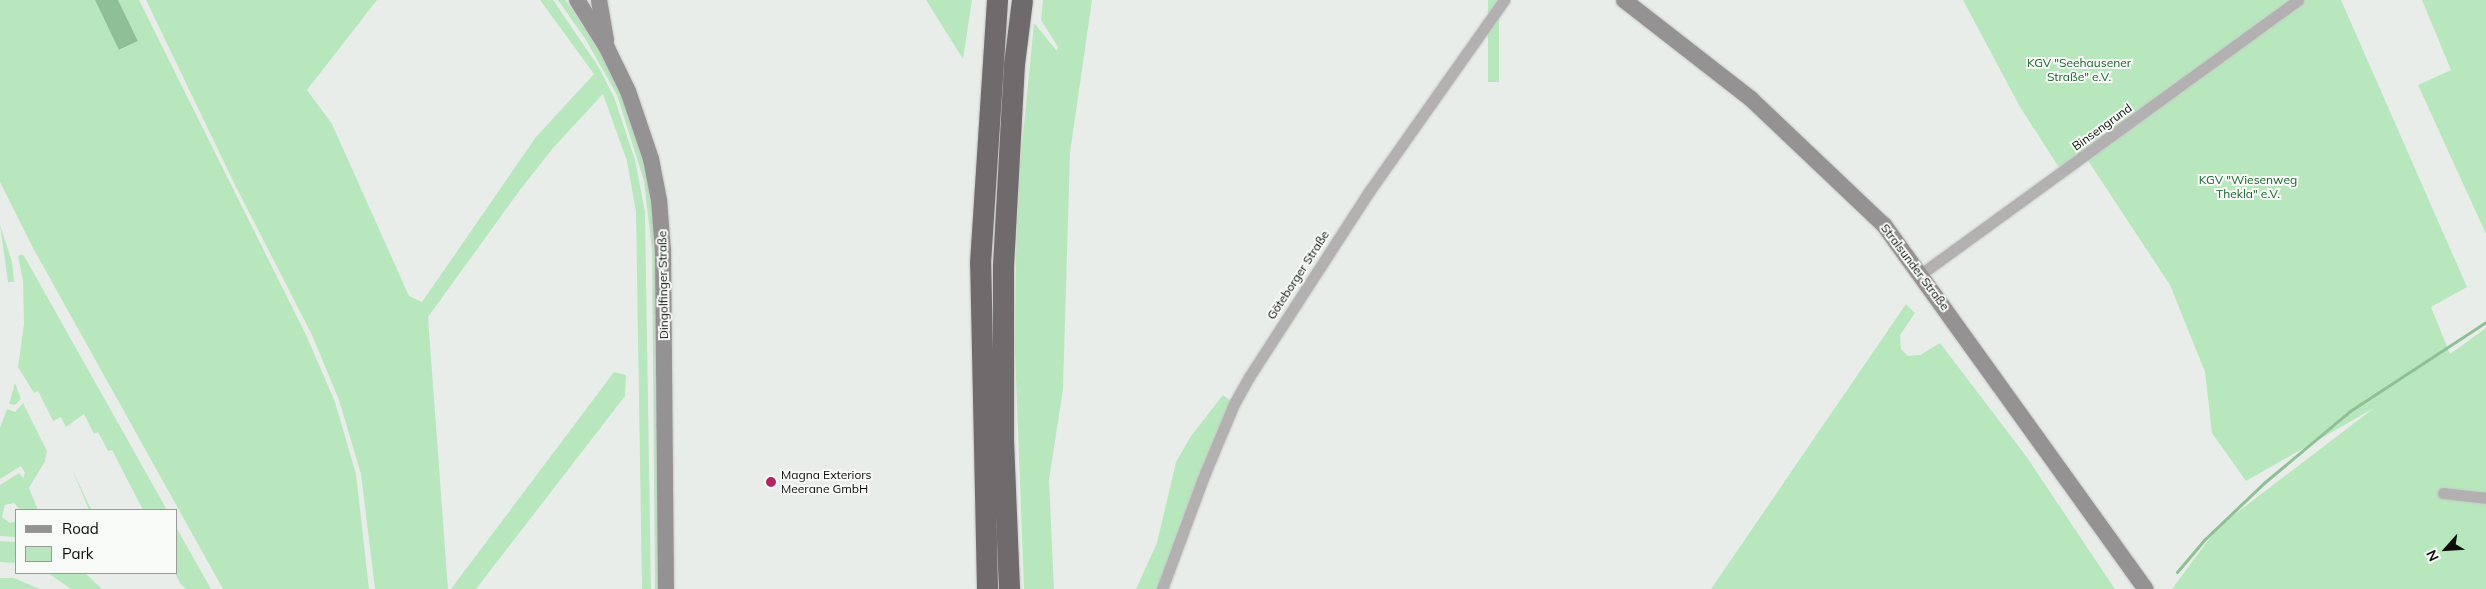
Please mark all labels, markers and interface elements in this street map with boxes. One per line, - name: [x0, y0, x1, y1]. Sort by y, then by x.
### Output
- park label: KGV "Seehausener Straße" e.V.: [2027, 56, 2131, 84]
- street label: Binsengrund: [2069, 101, 2135, 153]
- park label: KGV "Wiesenweg Thekla" e.V.: [2199, 173, 2297, 201]
- street label: Stralsunder Straße: [1878, 221, 1952, 313]
- street label: Göteborger Straße: [1264, 228, 1332, 322]
- street label: Dingolfinger Straße: [655, 231, 671, 339]
- place label: Magna Exteriors Meerane GmbH: [781, 468, 872, 496]
- marker: Magna Exteriors Meerane GmbH: [765, 476, 777, 488]
- legend: [15, 509, 178, 574]
- text: Road: [62, 519, 99, 538]
- north arrow: [2421, 524, 2471, 574]
- text: Park: [62, 544, 94, 563]
- text: N: [2422, 547, 2443, 564]

